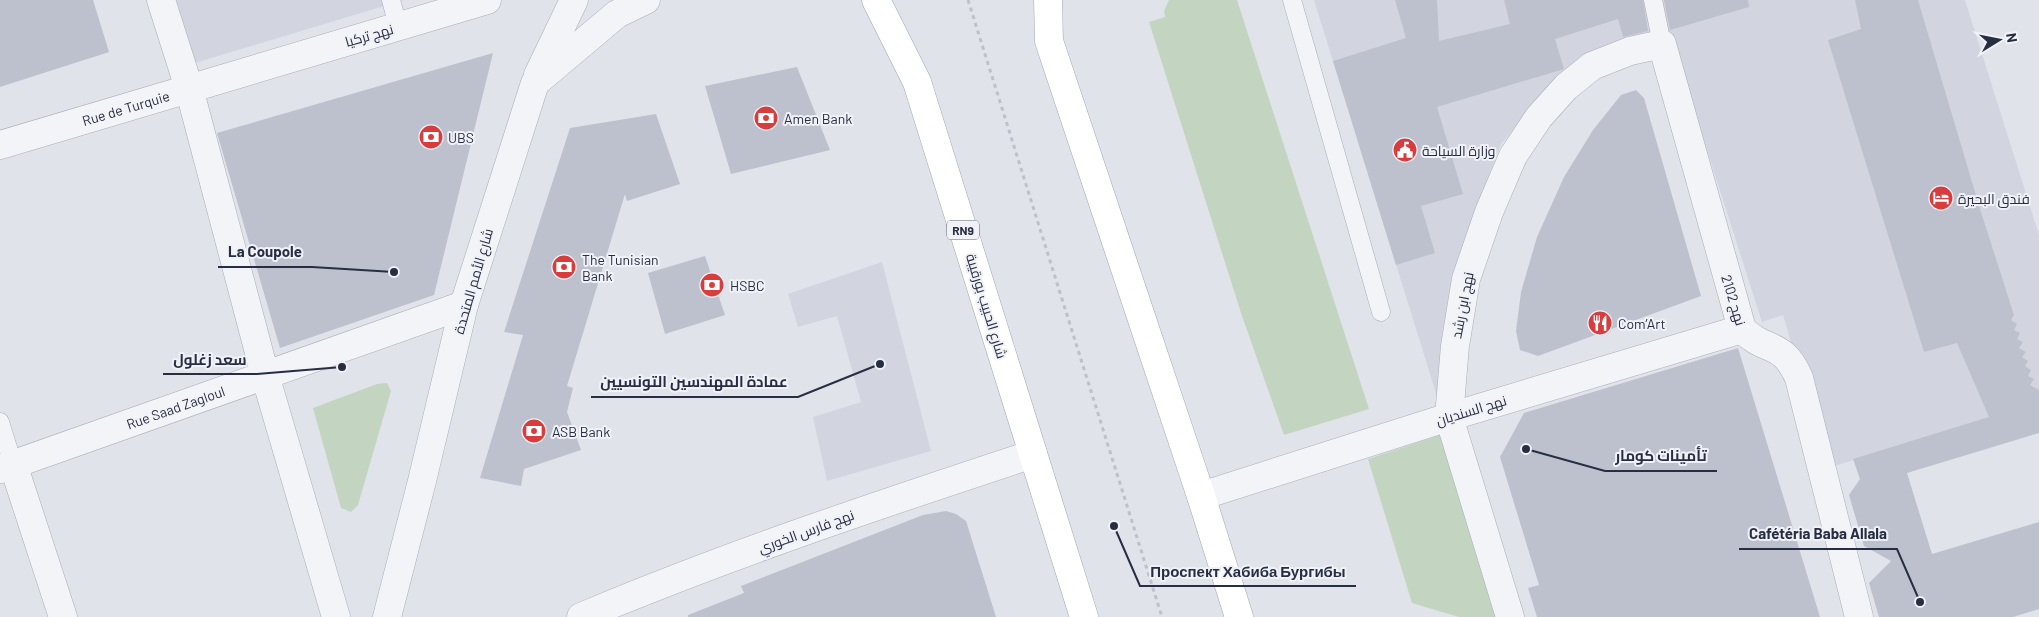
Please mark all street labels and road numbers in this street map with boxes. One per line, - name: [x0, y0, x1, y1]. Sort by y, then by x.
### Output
- street label: نهج تركيا: [343, 20, 395, 51]
- street label: Rue de Turquie: [80, 87, 171, 129]
- road number: RN9: [947, 220, 979, 240]
- street label: شارع الأمم المتحدة: [450, 226, 498, 336]
- street label: شارع الحبيب بورقيبة: [962, 252, 1011, 361]
- street label: نهج ابن رشد: [1447, 270, 1478, 340]
- street label: نهج 2102: [1717, 273, 1750, 328]
- street label: Rue Saad Zagloul: [124, 382, 227, 432]
- street label: نهج السنديان: [1434, 391, 1509, 430]
- street label: نهج فارس الخوري: [756, 506, 858, 560]

